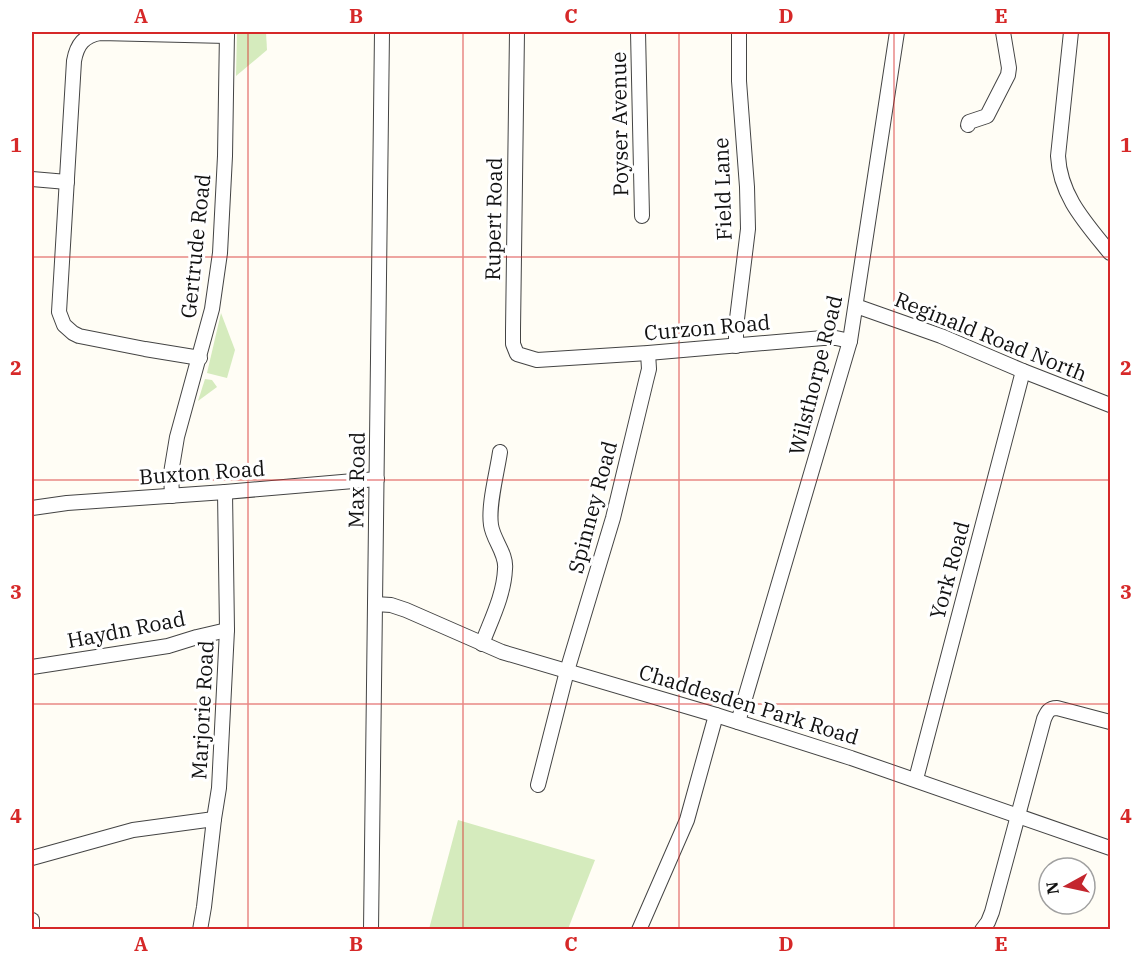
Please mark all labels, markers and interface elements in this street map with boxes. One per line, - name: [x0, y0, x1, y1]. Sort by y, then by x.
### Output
- text: A: [134, 2, 148, 29]
- text: B: [349, 2, 363, 29]
- text: C: [564, 2, 578, 29]
- text: D: [778, 2, 794, 29]
- text: E: [994, 2, 1008, 29]
- street label: Poyser Avenue: [604, 51, 634, 197]
- text: 1: [10, 131, 22, 158]
- text: 1: [1120, 131, 1132, 158]
- street label: Field Lane: [706, 137, 738, 241]
- street label: Rupert Road: [478, 157, 508, 281]
- street label: Gertrude Road: [173, 172, 217, 320]
- street label: Reginald Road North: [891, 285, 1091, 387]
- street label: Wilsthorpe Road: [782, 292, 848, 458]
- street label: Curzon Road: [643, 308, 772, 346]
- text: 2: [10, 354, 22, 381]
- text: 2: [1120, 354, 1132, 381]
- street label: Max Road: [341, 431, 371, 528]
- street label: Spinney Road: [561, 438, 623, 576]
- street label: Buxton Road: [138, 454, 266, 490]
- street label: York Road: [923, 518, 976, 622]
- text: 3: [10, 578, 22, 605]
- text: 3: [1120, 578, 1132, 605]
- street label: Haydn Road: [64, 604, 188, 654]
- street label: Marjorie Road: [184, 639, 220, 780]
- street label: Chaddesden Park Road: [636, 657, 862, 751]
- text: 4: [10, 802, 22, 829]
- text: 4: [1120, 802, 1132, 829]
- north arrow: [1037, 856, 1097, 916]
- text: N: [1041, 880, 1063, 896]
- text: A: [134, 930, 148, 957]
- text: B: [349, 930, 363, 957]
- text: C: [564, 930, 578, 957]
- text: D: [778, 930, 794, 957]
- text: E: [994, 930, 1008, 957]

